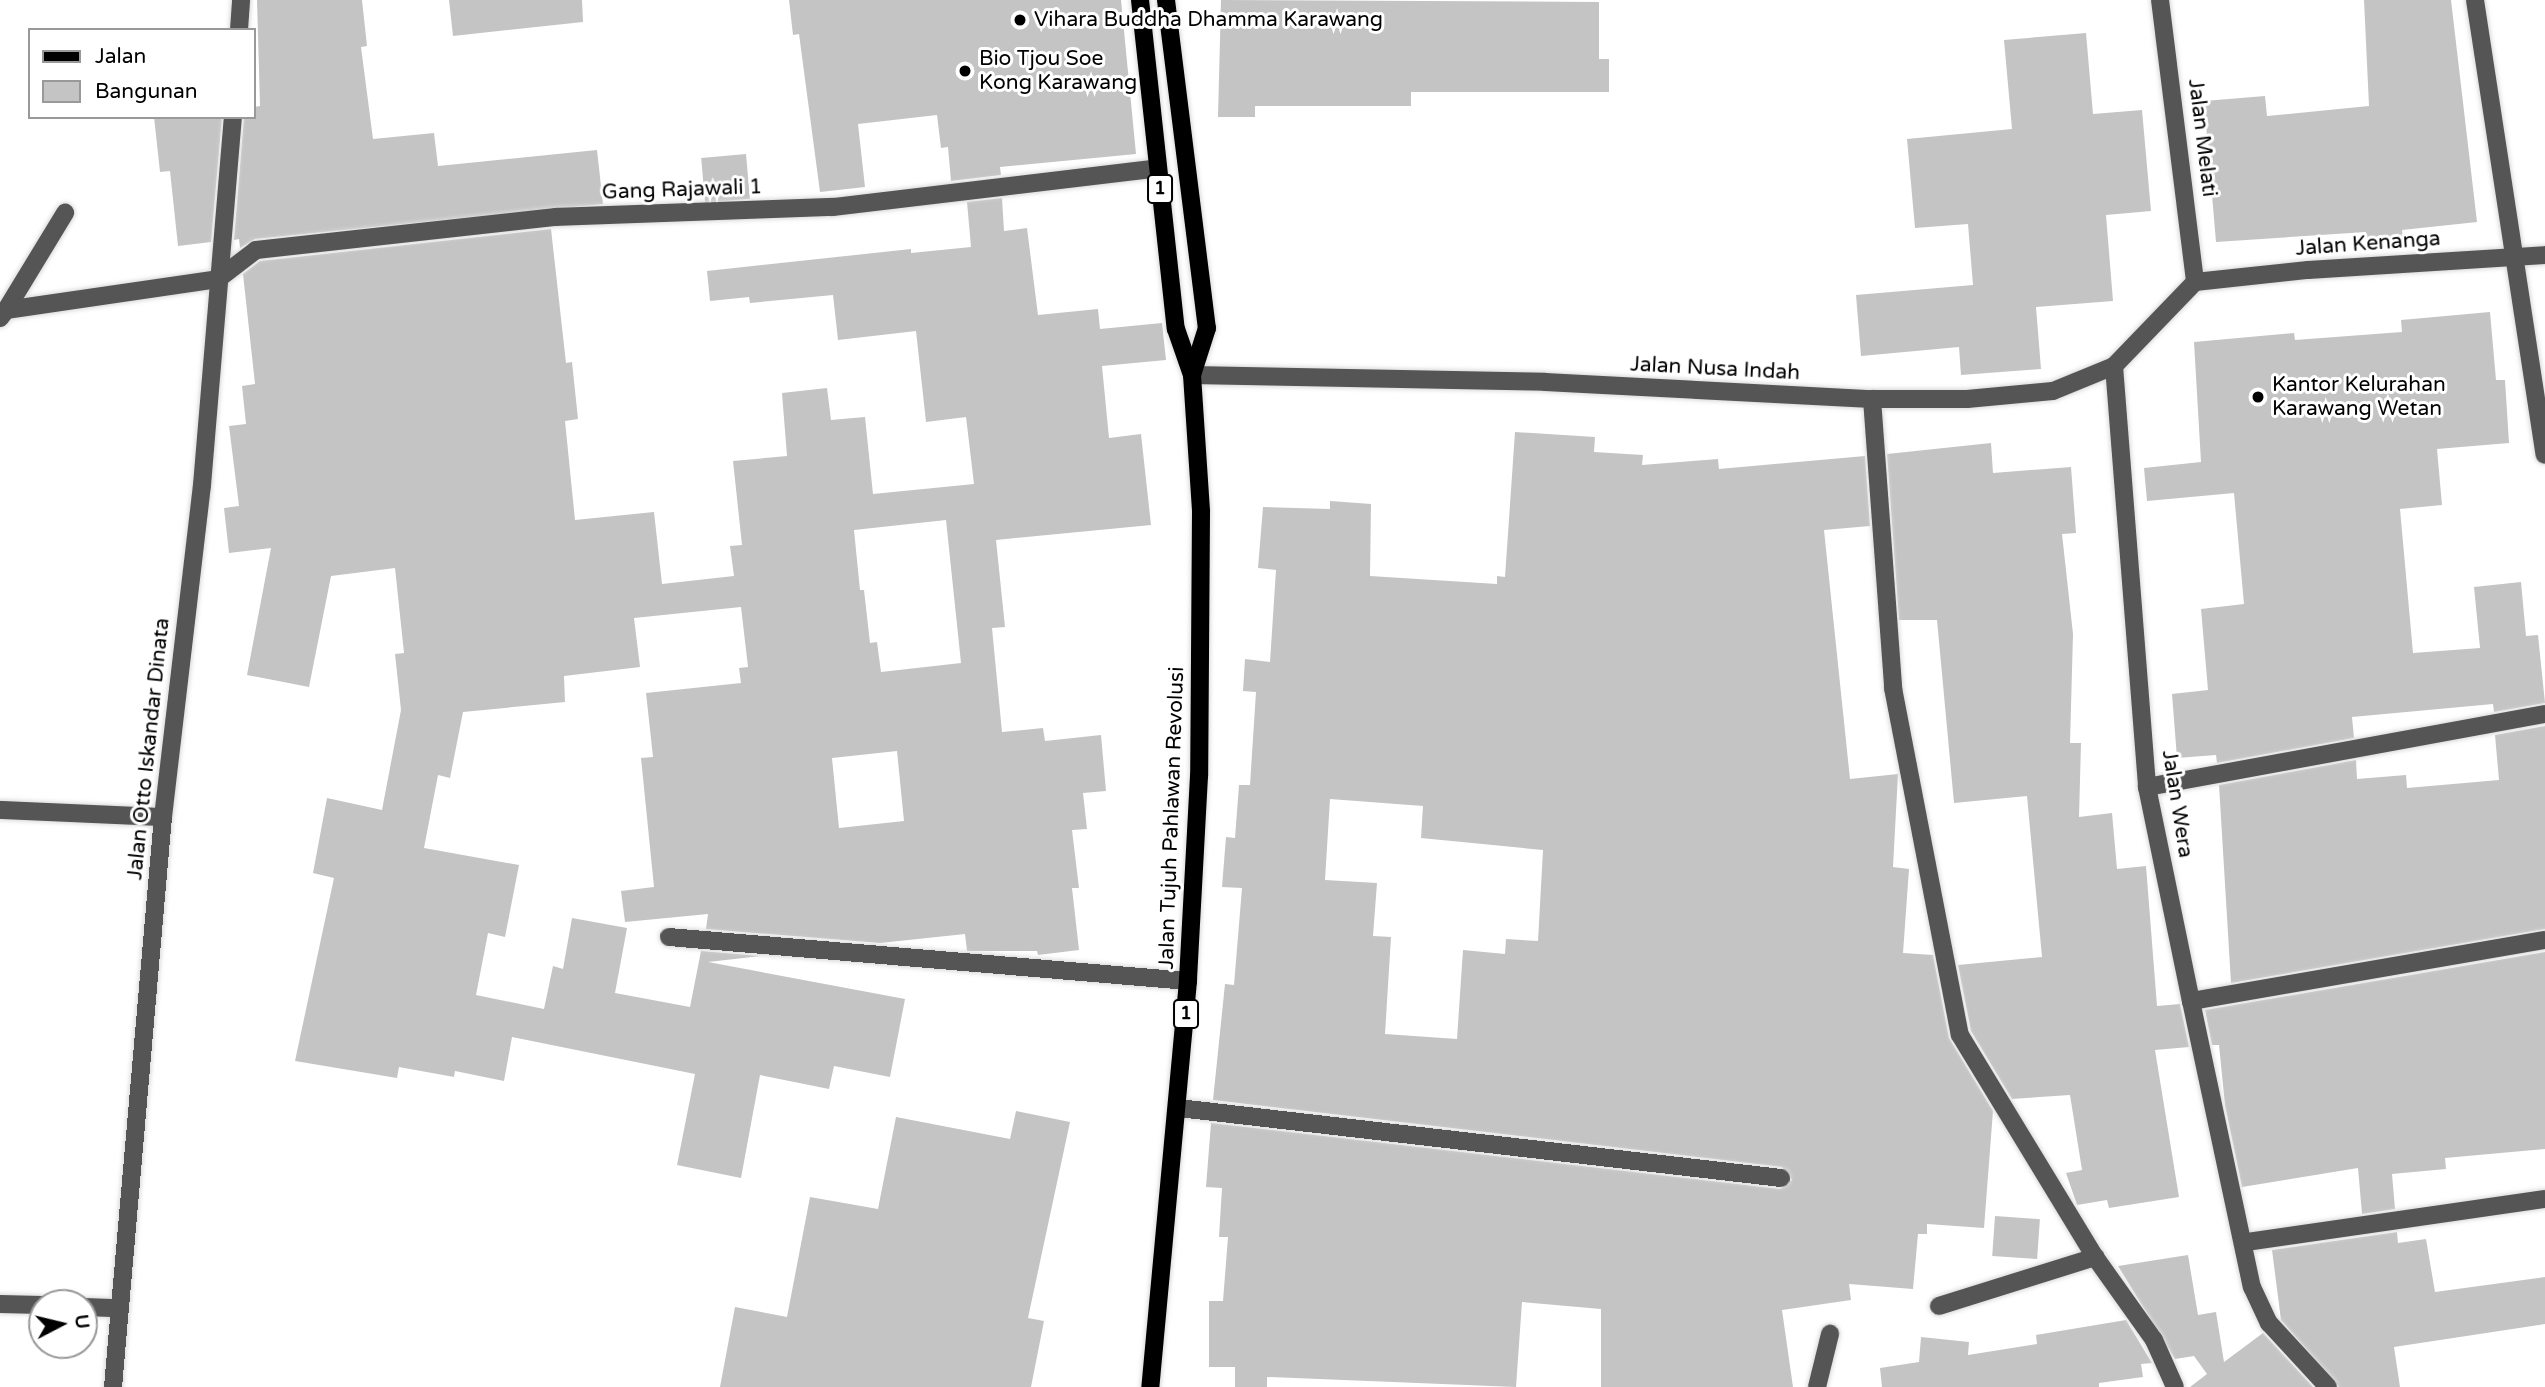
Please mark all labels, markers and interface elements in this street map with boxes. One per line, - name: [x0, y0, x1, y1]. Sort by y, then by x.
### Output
- place label: Vihara Buddha Dhamma Karawang: [1034, 7, 1383, 33]
- marker: Vihara Buddha Dhamma Karawang: [1012, 12, 1028, 28]
- legend: [28, 28, 256, 119]
- text: Jalan: [95, 44, 146, 69]
- place label: Bio Tjou Soe Kong Karawang: [979, 46, 1137, 96]
- marker: Bio Tjou Soe Kong Karawang: [957, 63, 973, 79]
- street label: Jalan Melati: [2182, 78, 2222, 198]
- text: Bangunan: [95, 79, 198, 104]
- road number: 1: [1146, 174, 1174, 204]
- street label: Gang Rajawali 1: [601, 175, 763, 205]
- street label: Jalan Kenanga: [2295, 226, 2441, 262]
- street label: Jalan Nusa Indah: [1629, 352, 1801, 386]
- place label: Kantor Kelurahan Karawang Wetan: [2272, 372, 2446, 422]
- marker: Kantor Kelurahan Karawang Wetan: [2250, 389, 2266, 405]
- street label: Jalan Otto Iskandar Dinata: [123, 617, 175, 881]
- street label: Jalan Tujuh Pahlawan Revolusi: [1154, 666, 1190, 970]
- street label: Jalan Wera: [2156, 748, 2198, 860]
- road number: 1: [1172, 998, 1200, 1030]
- north arrow: [28, 1289, 98, 1359]
- text: U: [70, 1313, 94, 1330]

